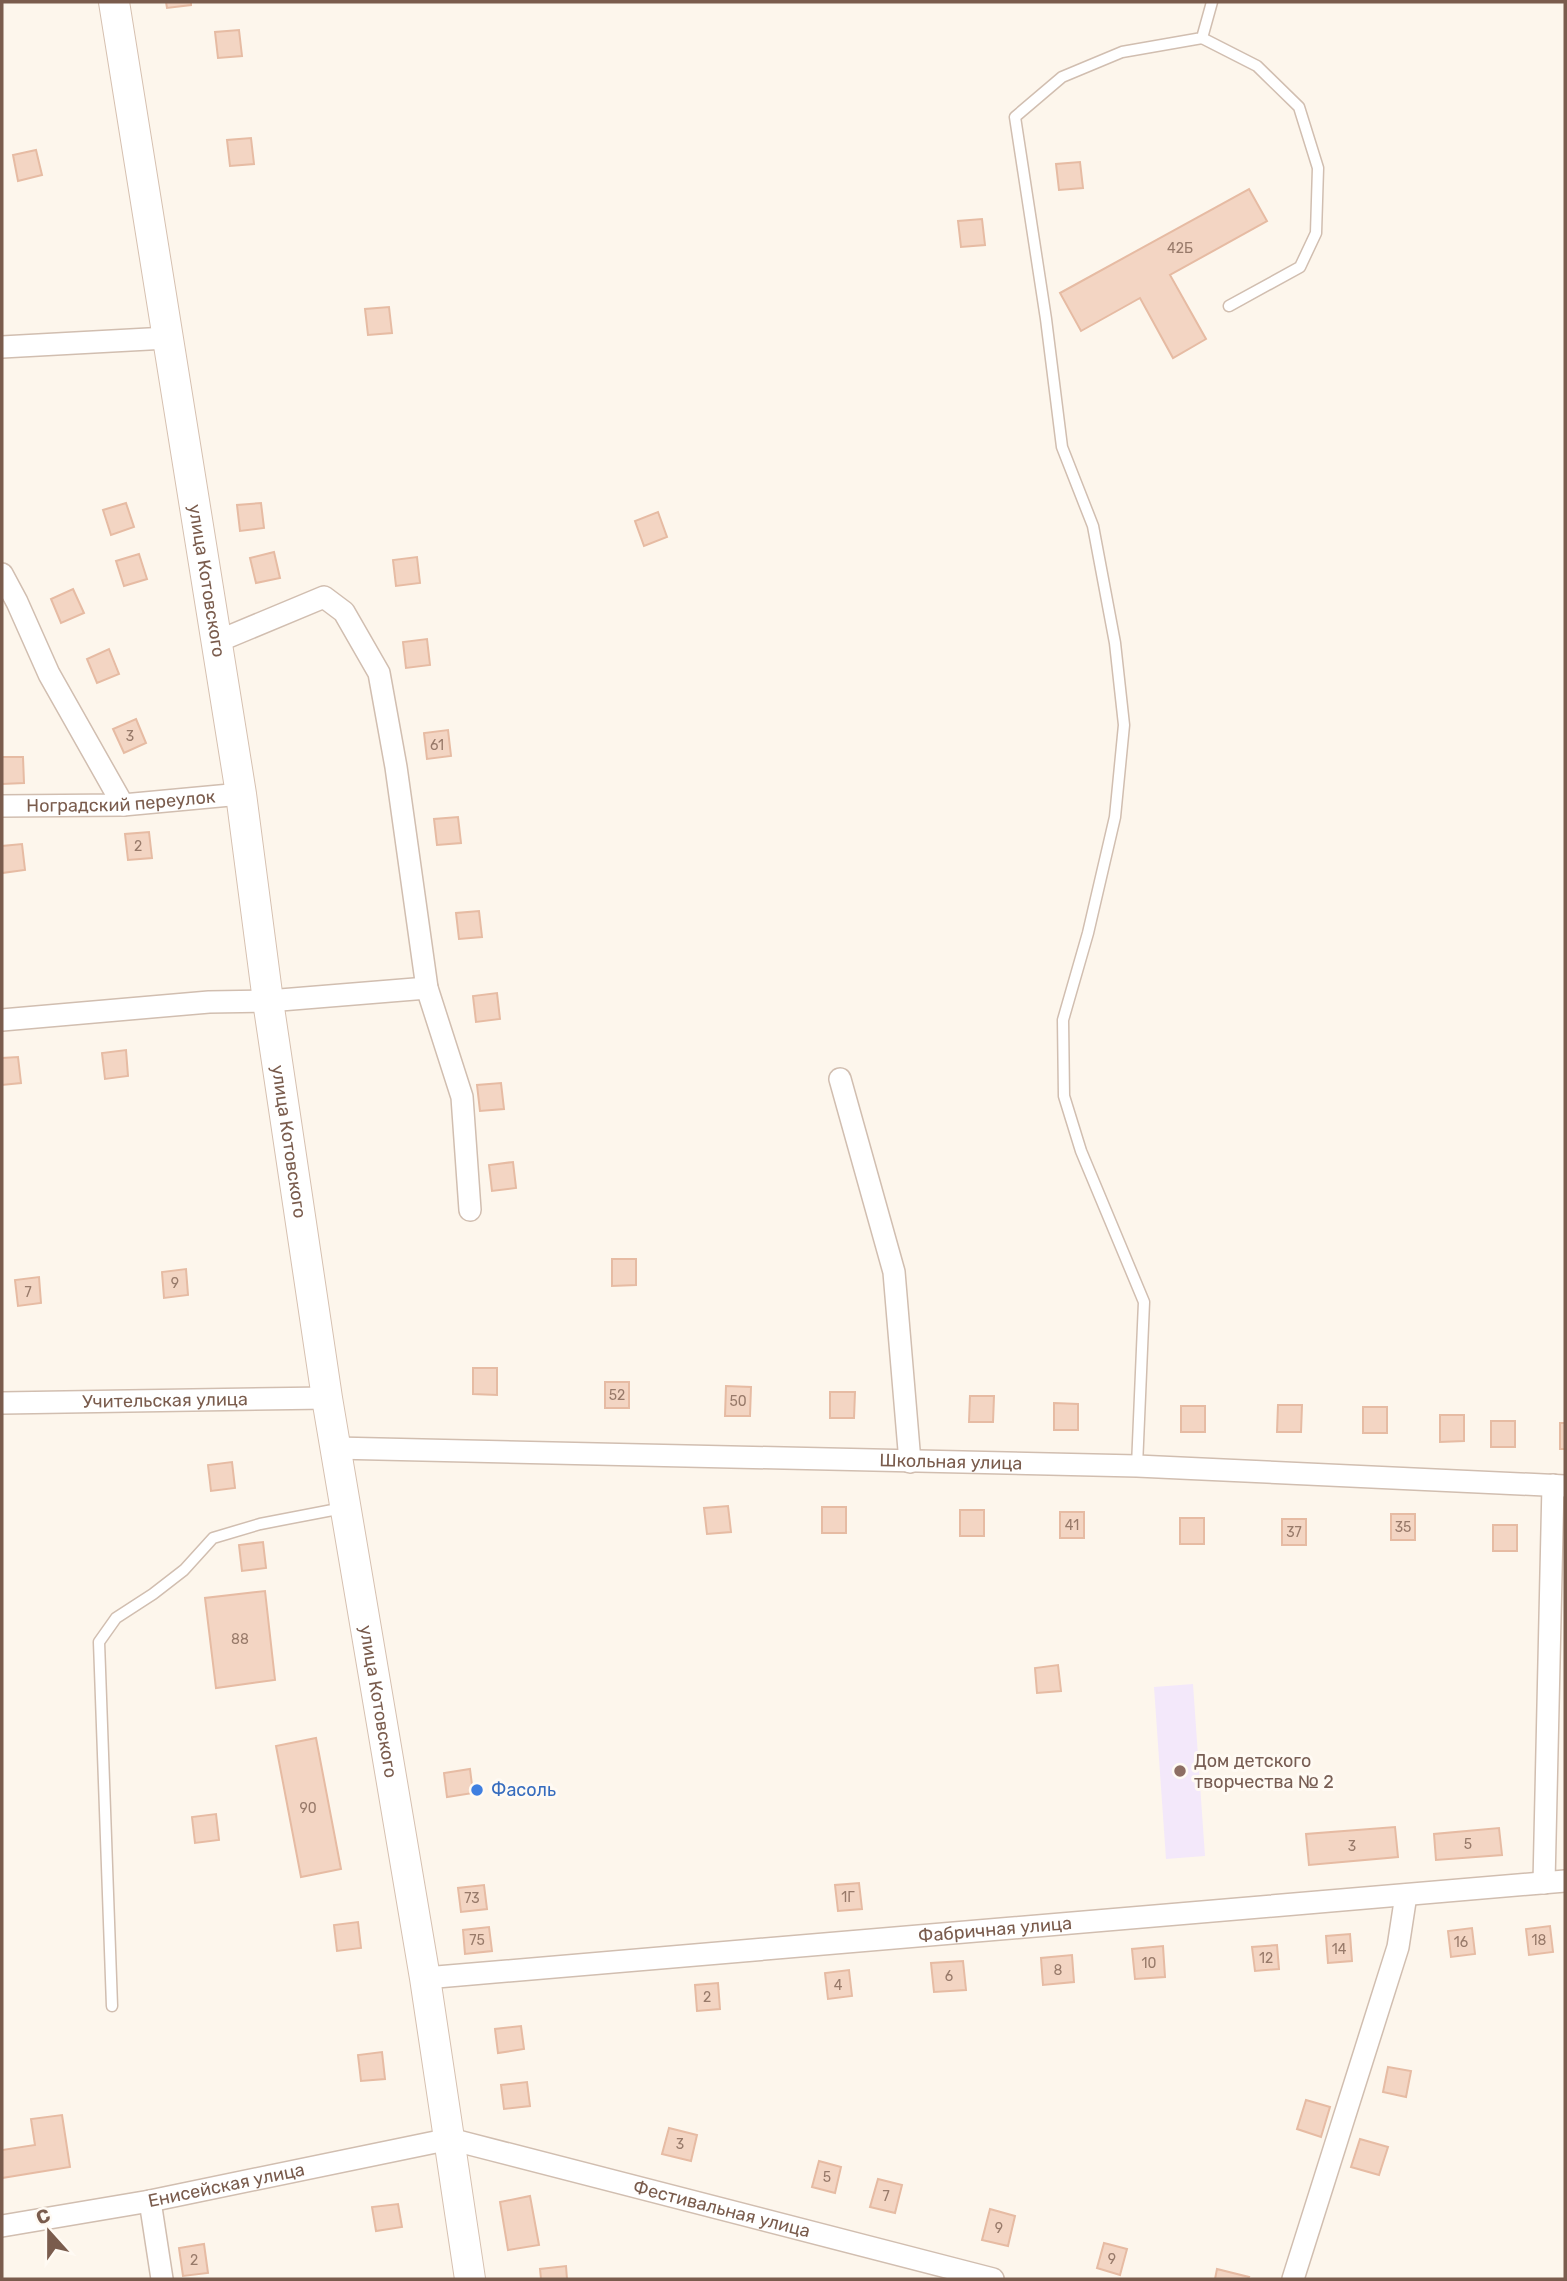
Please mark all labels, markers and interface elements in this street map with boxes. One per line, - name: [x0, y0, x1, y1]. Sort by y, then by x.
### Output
- house number: 42Б: [1167, 240, 1193, 257]
- street label: улица Котовского: [184, 503, 230, 659]
- house number: 3: [126, 728, 134, 745]
- house number: 61: [430, 737, 444, 754]
- street label: Ноградский переулок: [26, 785, 217, 817]
- house number: 2: [134, 838, 142, 855]
- street label: улица Котовского: [267, 1063, 311, 1220]
- house number: 9: [171, 1275, 179, 1292]
- house number: 7: [24, 1284, 32, 1301]
- house number: 52: [609, 1387, 625, 1404]
- street label: Учительская улица: [82, 1388, 248, 1413]
- house number: 50: [729, 1393, 747, 1410]
- street label: Школьная улица: [879, 1449, 1023, 1474]
- house number: 41: [1065, 1517, 1079, 1534]
- house number: 35: [1395, 1519, 1411, 1536]
- house number: 37: [1286, 1524, 1302, 1541]
- street label: улица Котовского: [355, 1623, 402, 1780]
- house number: 88: [231, 1631, 249, 1648]
- place label: Дом детского творчества № 2: [1194, 1750, 1334, 1793]
- marker: Дом детского творчества № 2: [1172, 1763, 1188, 1779]
- place label: Фасоль: [491, 1779, 556, 1801]
- marker: Фасоль: [469, 1782, 485, 1798]
- house number: 90: [299, 1800, 317, 1817]
- house number: 5: [1464, 1836, 1472, 1853]
- house number: 3: [1348, 1838, 1356, 1855]
- house number: 1Г: [841, 1889, 855, 1906]
- house number: 73: [464, 1890, 480, 1907]
- street label: Фабричная улица: [917, 1912, 1073, 1947]
- house number: 75: [469, 1932, 485, 1949]
- house number: 18: [1532, 1932, 1547, 1949]
- house number: 16: [1454, 1934, 1468, 1951]
- house number: 14: [1332, 1941, 1347, 1958]
- house number: 12: [1259, 1950, 1273, 1967]
- house number: 10: [1142, 1955, 1157, 1972]
- house number: 8: [1054, 1962, 1063, 1979]
- house number: 6: [945, 1968, 953, 1985]
- house number: 4: [834, 1977, 843, 1994]
- house number: 2: [703, 1989, 711, 2006]
- house number: 3: [676, 2136, 684, 2153]
- street label: Енисейская улица: [146, 2158, 307, 2212]
- house number: 5: [823, 2169, 831, 2186]
- street label: Фестивальная улица: [631, 2176, 813, 2242]
- house number: 7: [882, 2188, 890, 2205]
- north arrow: [14, 2197, 84, 2267]
- text: С: [33, 2203, 53, 2230]
- house number: 9: [995, 2220, 1003, 2237]
- house number: 9: [1108, 2251, 1116, 2268]
- house number: 2: [190, 2252, 198, 2269]

